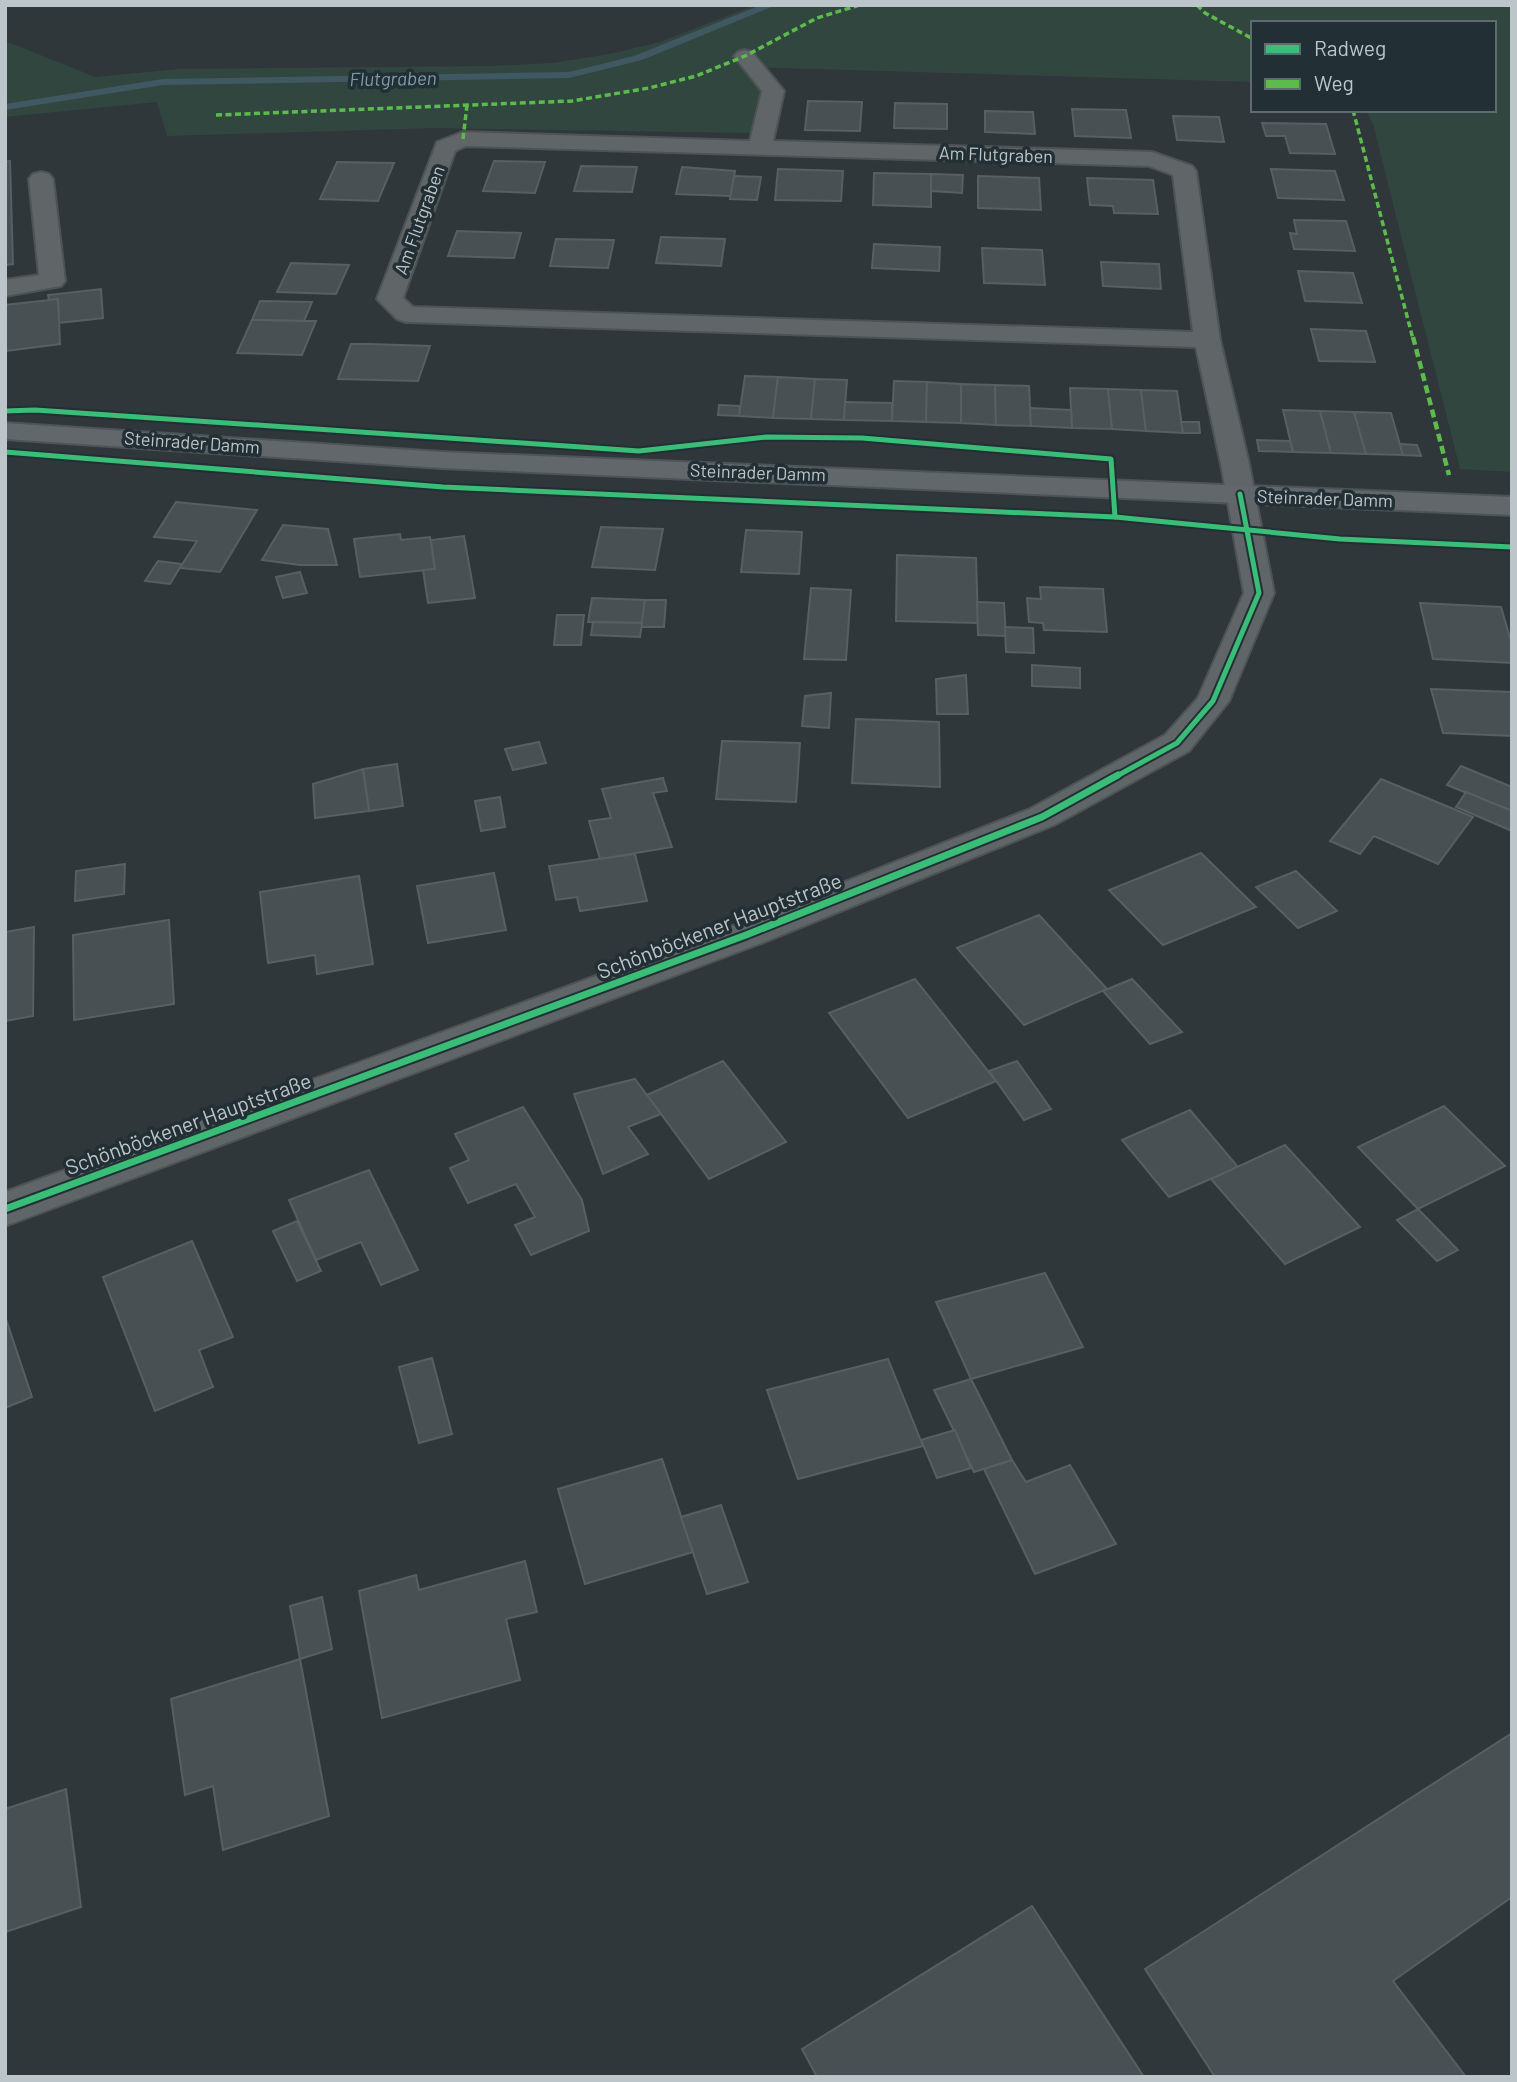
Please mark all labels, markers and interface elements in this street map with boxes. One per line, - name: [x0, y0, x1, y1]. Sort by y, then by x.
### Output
- legend: [1251, 21, 1496, 112]
- text: Radweg: [1314, 35, 1386, 60]
- water label: Flutgraben: [349, 66, 437, 90]
- text: Weg: [1314, 70, 1354, 95]
- street label: Am Flutgraben: [939, 141, 1053, 167]
- street label: Am Flutgraben: [389, 163, 449, 277]
- street label: Steinrader Damm: [123, 426, 261, 458]
- street label: Steinrader Damm: [690, 459, 826, 485]
- street label: Steinrader Damm: [1257, 485, 1393, 511]
- street label: Schönböckener Hauptstraße: [593, 867, 845, 983]
- street label: Schönböckener Hauptstraße: [62, 1067, 314, 1179]

